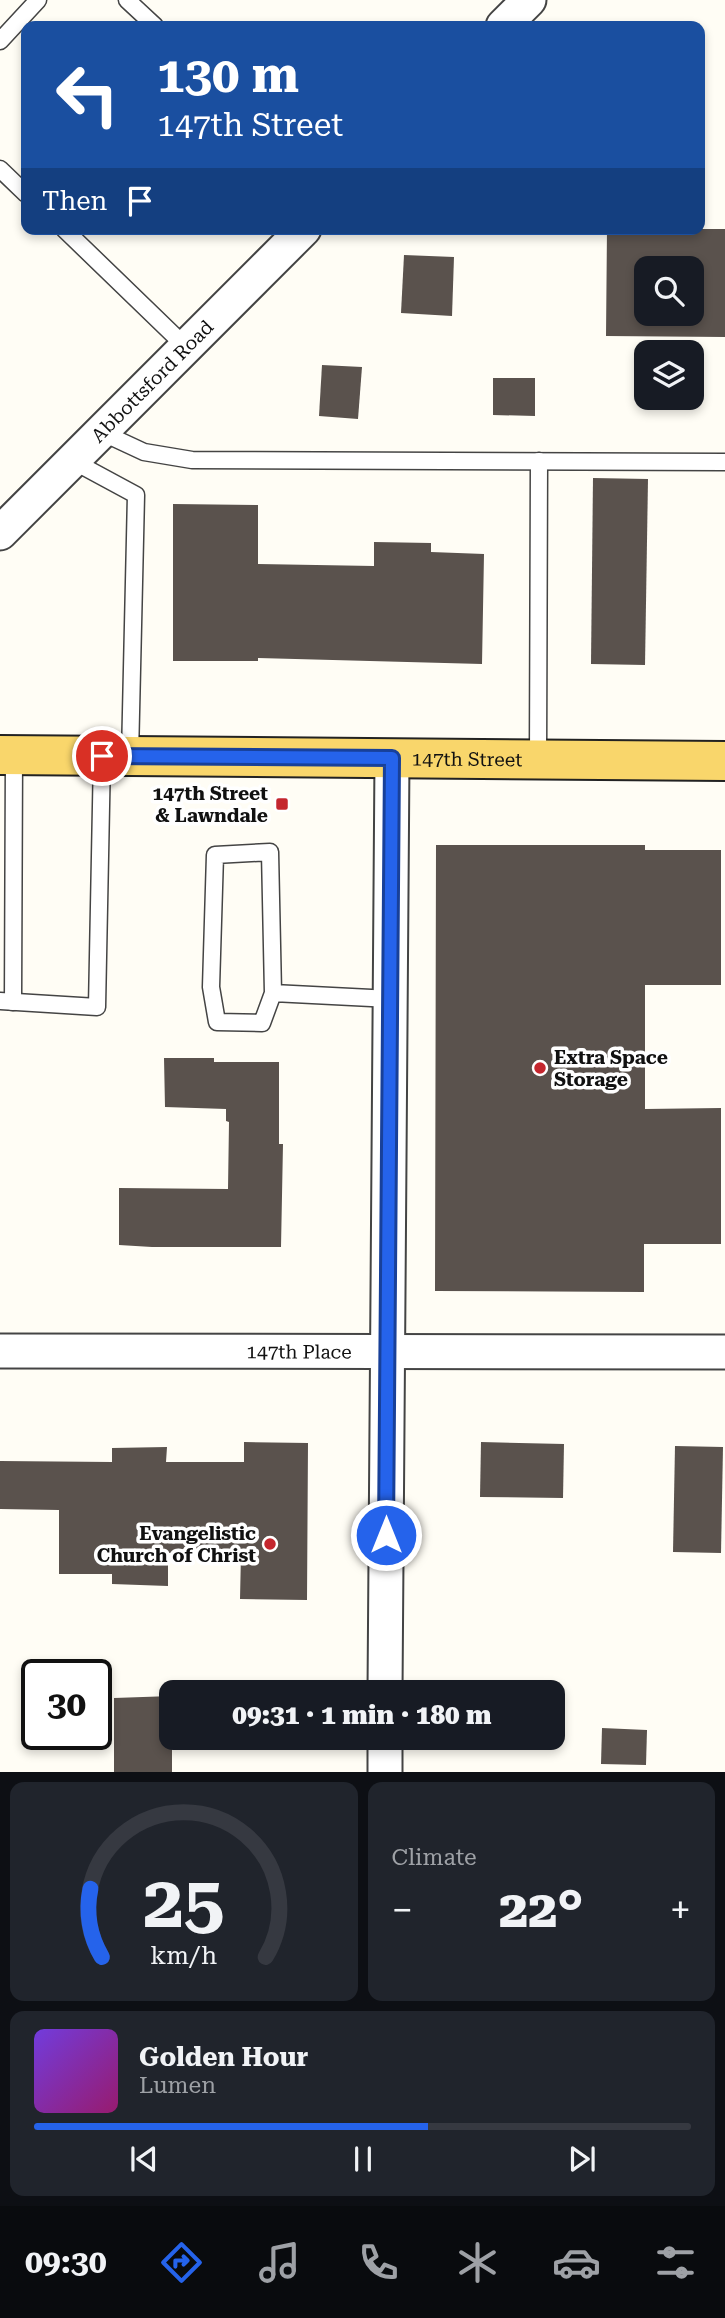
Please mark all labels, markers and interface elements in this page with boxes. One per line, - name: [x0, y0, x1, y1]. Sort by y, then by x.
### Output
- text: 130 m: [157, 47, 299, 104]
- icon: left: [42, 49, 133, 140]
- text: 147th Street: [157, 106, 343, 144]
- icon: arrive: [121, 182, 159, 220]
- text: Then: [42, 186, 107, 216]
- map controls: [634, 256, 704, 410]
- button: search: [634, 256, 704, 326]
- street label: Abbottsford Road: [86, 315, 218, 447]
- button: layers: [634, 340, 704, 410]
- pin: [72, 726, 132, 786]
- icon: arrive: [83, 737, 121, 775]
- street label: 147th Street: [412, 747, 522, 771]
- place label: 147th Street & Lawndale: [153, 782, 268, 827]
- marker: 147th Street & Lawndale: [274, 796, 290, 812]
- place label: Extra Space Storage: [554, 1046, 668, 1091]
- marker: Extra Space Storage: [532, 1060, 548, 1076]
- street label: 147th Place: [246, 1340, 352, 1363]
- position arrow: [349, 1498, 423, 1572]
- place label: Evangelistic Church of Christ: [97, 1522, 256, 1567]
- marker: Evangelistic Church of Christ: [262, 1536, 278, 1552]
- speed limit sign: 30: [21, 1659, 112, 1750]
- text: 09:31 · 1 min · 180 m: [232, 1700, 492, 1730]
- text: Climate: [392, 1844, 477, 1871]
- text: 25: [143, 1861, 225, 1946]
- text: 22°: [499, 1879, 583, 1940]
- text: −: [392, 1888, 413, 1932]
- text: +: [670, 1888, 691, 1932]
- text: km/h: [150, 1941, 217, 1970]
- text: Golden Hour: [139, 2042, 308, 2072]
- text: Lumen: [139, 2072, 216, 2099]
- icon: previous: [125, 2140, 163, 2178]
- icon: pause: [344, 2140, 382, 2178]
- icon: next: [563, 2140, 601, 2178]
- icon: directions: [157, 2238, 206, 2287]
- icon: music: [255, 2238, 304, 2287]
- icon: phone: [354, 2238, 403, 2287]
- icon: climate: [453, 2238, 502, 2287]
- icon: car: [552, 2238, 601, 2287]
- icon: filters: [651, 2238, 700, 2287]
- text: 09:30: [25, 2243, 107, 2281]

